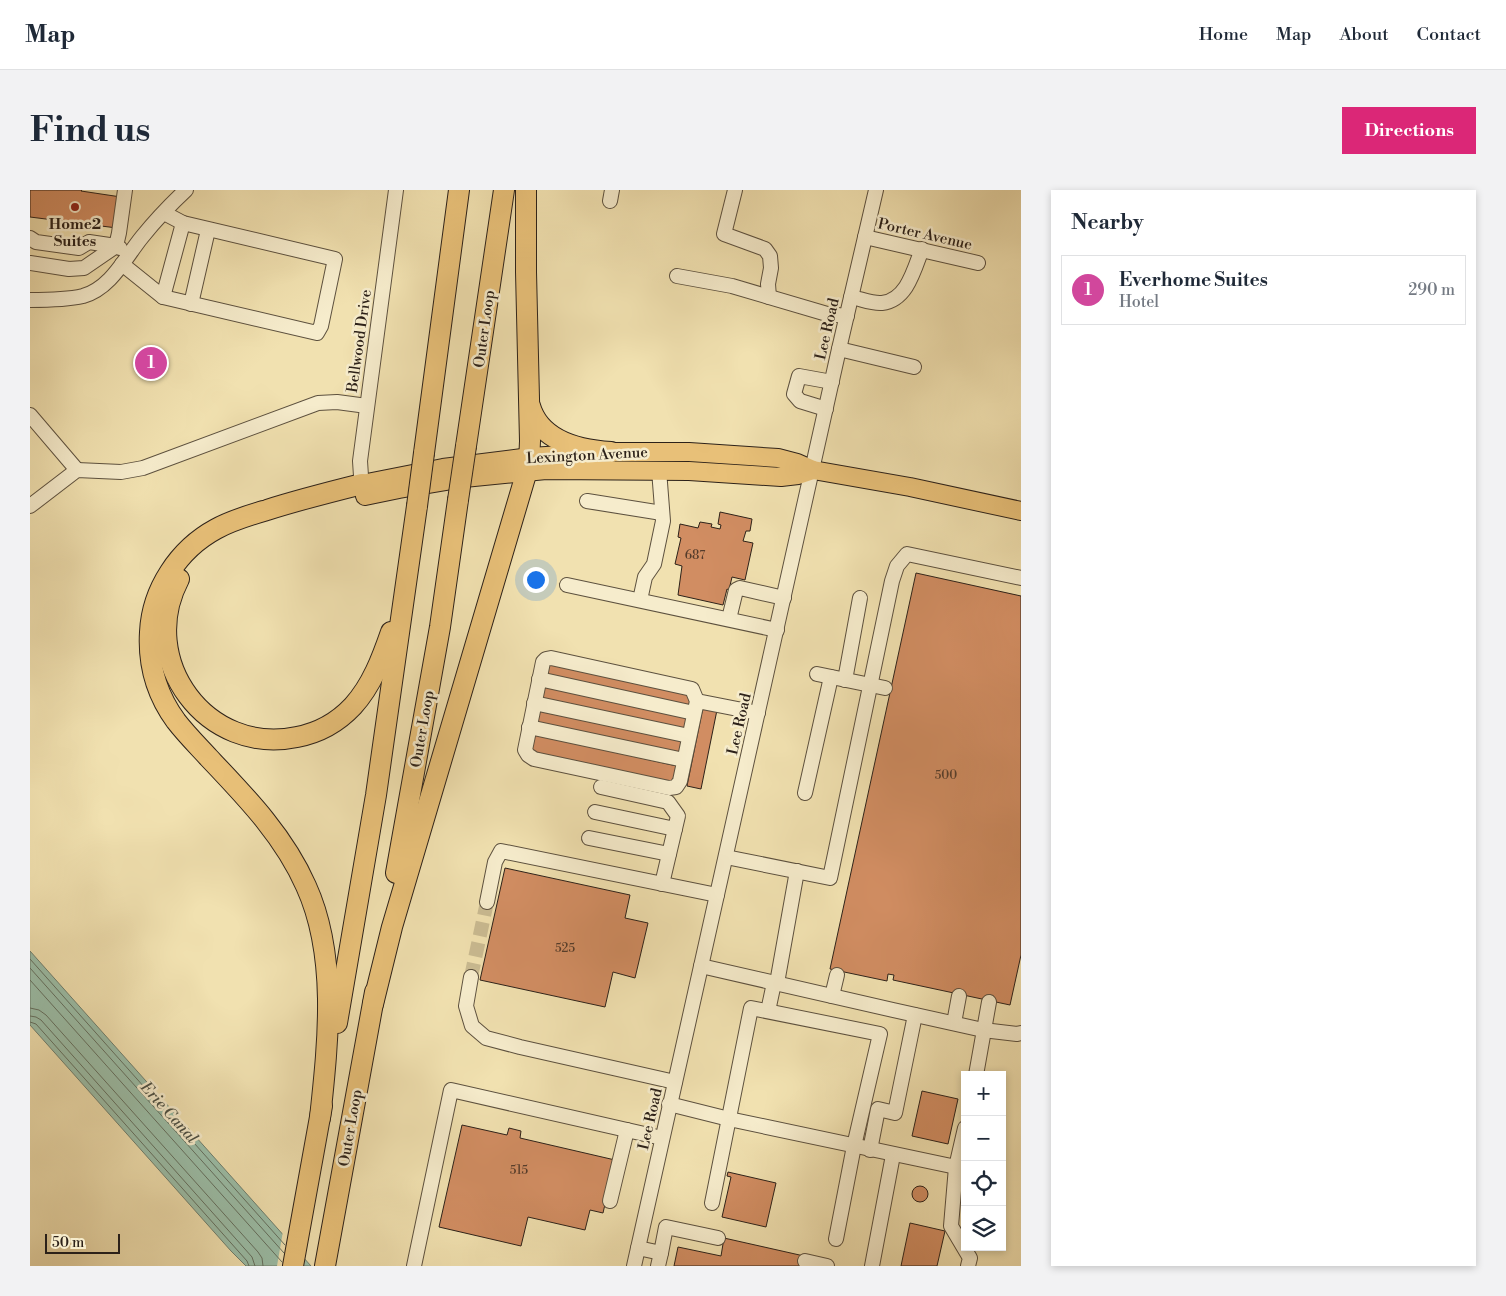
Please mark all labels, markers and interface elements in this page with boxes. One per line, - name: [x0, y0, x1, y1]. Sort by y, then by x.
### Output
- text: Map: [25, 20, 75, 50]
- text: Home: [1199, 23, 1248, 46]
- text: Map: [1276, 23, 1312, 46]
- text: About: [1340, 23, 1389, 46]
- text: Contact: [1417, 23, 1481, 46]
- button: Directions: [1342, 107, 1476, 154]
- text: Find us: [30, 109, 150, 152]
- marker: Home2 Suites: [69, 201, 81, 213]
- text: Nearby: [1071, 210, 1144, 236]
- street label: Porter Avenue: [876, 214, 974, 255]
- place label: Home2 Suites: [49, 215, 101, 251]
- text: Everhome Suites: [1119, 268, 1268, 292]
- text: 1: [1084, 280, 1092, 300]
- text: 290 m: [1408, 280, 1455, 300]
- street label: Bellwood Drive: [343, 288, 376, 395]
- street label: Outer Loop: [470, 289, 499, 369]
- text: Hotel: [1119, 292, 1159, 312]
- street label: Lee Road: [811, 296, 844, 362]
- pin: 1: [135, 344, 167, 382]
- street label: Lexington Avenue: [526, 443, 648, 468]
- house number: 687: [685, 548, 705, 563]
- your location: [523, 567, 549, 593]
- street label: Outer Loop: [406, 689, 439, 769]
- street label: Lee Road: [723, 691, 756, 757]
- house number: 500: [935, 768, 957, 783]
- house number: 525: [555, 941, 575, 956]
- map controls: [961, 1071, 1006, 1251]
- button: +: [961, 1071, 1006, 1116]
- water label: Erie Canal: [136, 1077, 203, 1148]
- street label: Lee Road: [634, 1086, 667, 1152]
- street label: Outer Loop: [334, 1088, 367, 1168]
- button: −: [961, 1116, 1006, 1161]
- button: locate: [961, 1161, 1006, 1206]
- house number: 515: [510, 1163, 529, 1178]
- button: layers: [961, 1206, 1006, 1251]
- scale bar: [45, 1231, 120, 1254]
- text: 50 m: [52, 1234, 84, 1252]

